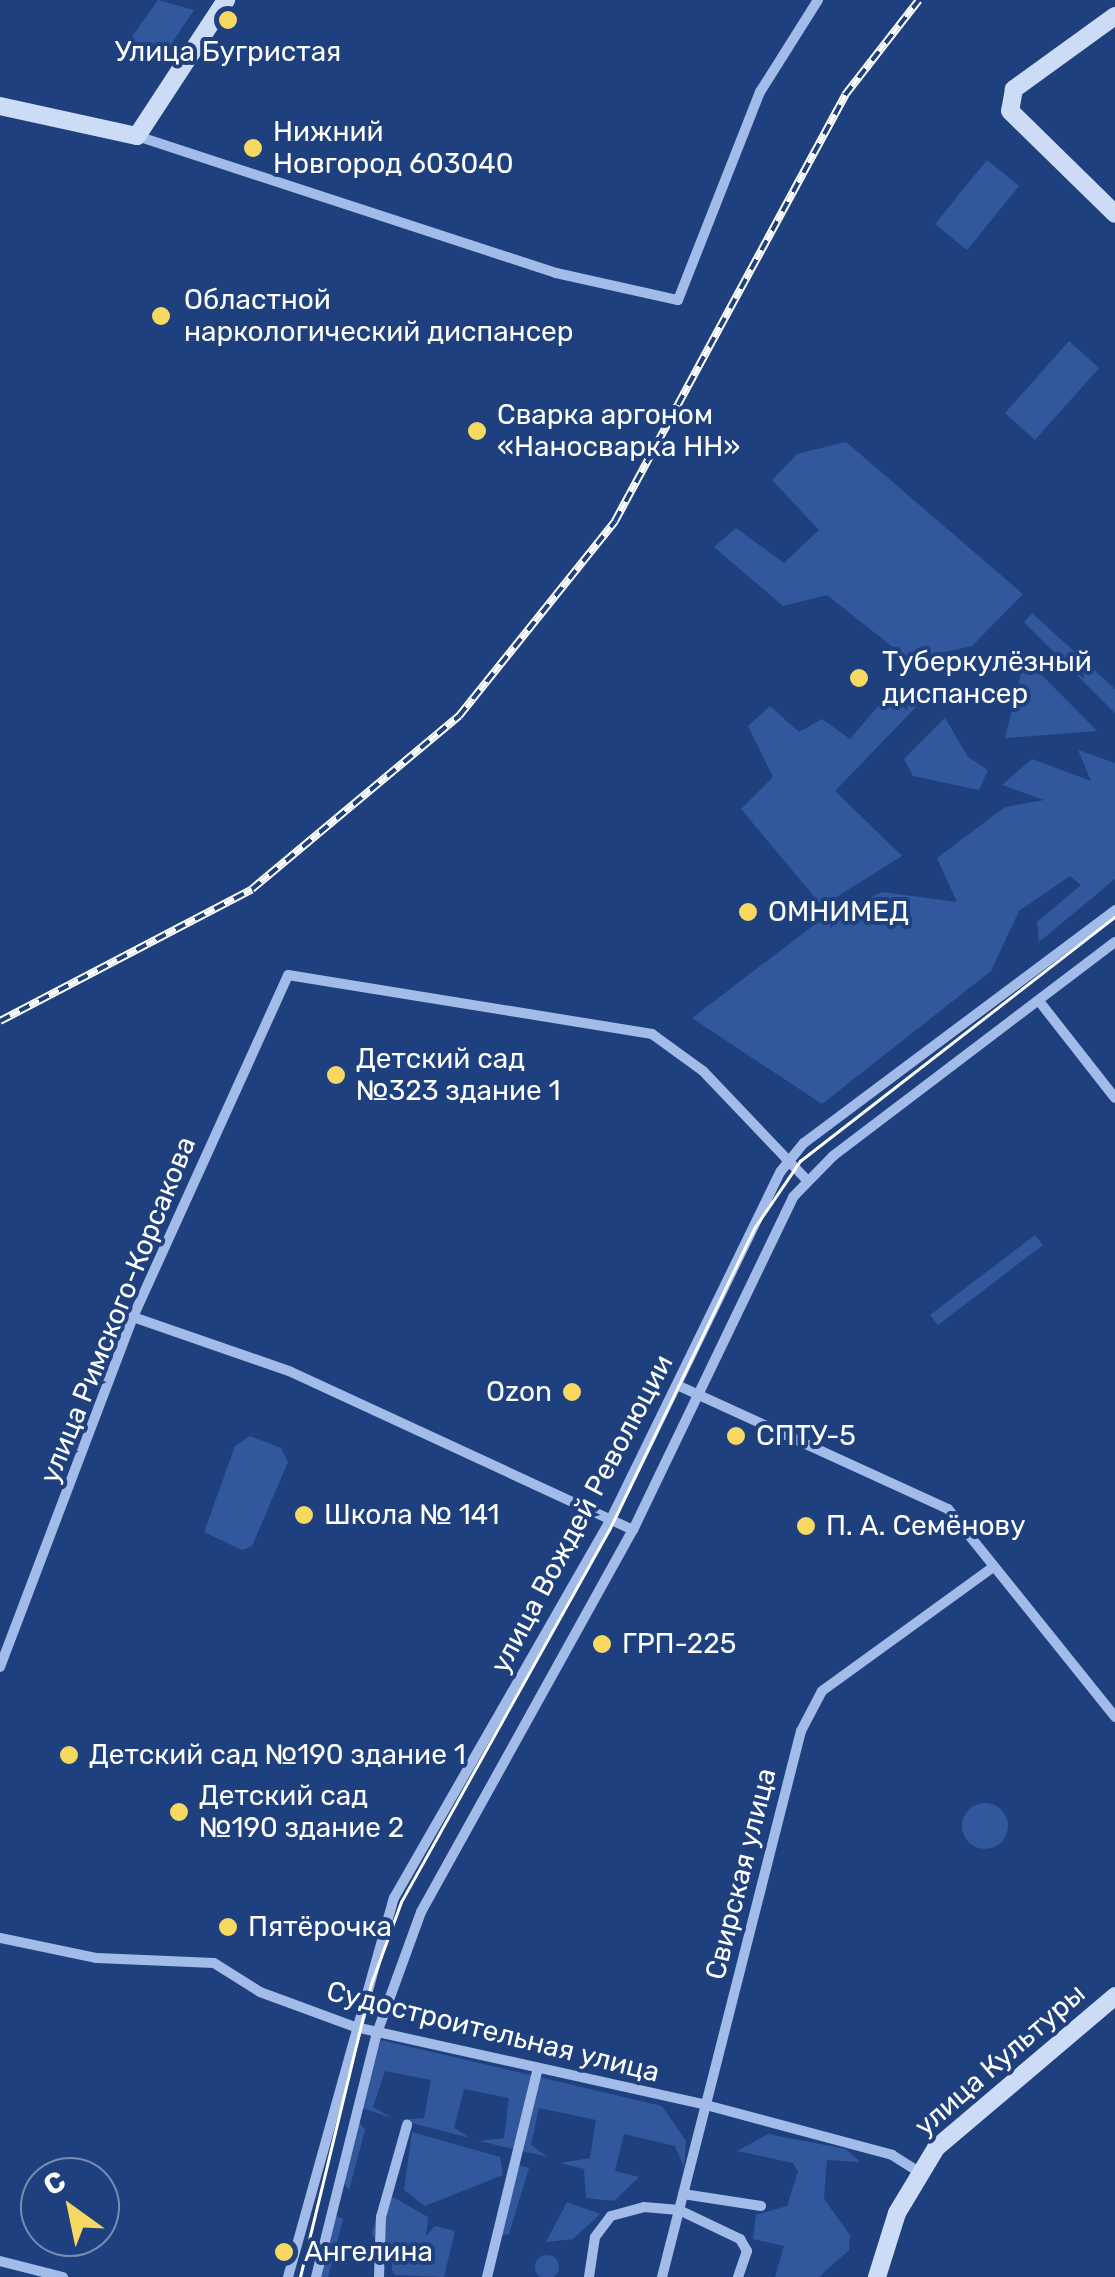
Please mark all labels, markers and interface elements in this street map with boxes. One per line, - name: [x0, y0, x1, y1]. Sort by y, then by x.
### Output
- marker: Улица Бугристая: [217, 9, 239, 31]
- place label: Улица Бугристая: [115, 35, 341, 69]
- place label: Нижний Новгород 603040: [273, 115, 513, 181]
- marker: Нижний Новгород 603040: [242, 137, 264, 159]
- place label: Областной наркологический диспансер: [184, 283, 573, 349]
- marker: Областной наркологический диспансер: [148, 303, 174, 329]
- place label: Сварка аргоном «Наносварка НН»: [497, 398, 740, 464]
- marker: Сварка аргоном «Наносварка НН»: [466, 420, 488, 442]
- place label: Туберкулёзный диспансер: [882, 645, 1092, 711]
- marker: Туберкулёзный диспансер: [846, 665, 872, 691]
- place label: ОМНИМЕД: [768, 895, 909, 929]
- marker: ОМНИМЕД: [737, 901, 759, 923]
- place label: Детский сад №323 здание 1: [356, 1042, 561, 1108]
- marker: Детский сад №323 здание 1: [325, 1064, 347, 1086]
- street label: улица Римского-Корсакова: [33, 1132, 203, 1488]
- street label: улица Вождей Революции: [484, 1349, 680, 1679]
- place label: Ozon: [486, 1375, 552, 1409]
- marker: Ozon: [561, 1381, 583, 1403]
- place label: СПТУ-5: [756, 1419, 856, 1453]
- marker: СПТУ-5: [725, 1425, 747, 1447]
- place label: Школа № 141: [324, 1498, 500, 1532]
- marker: Школа № 141: [293, 1504, 315, 1526]
- place label: П. А. Семёнову: [826, 1509, 1026, 1543]
- marker: П. А. Семёнову: [795, 1515, 817, 1537]
- place label: ГРП-225: [622, 1627, 736, 1661]
- marker: ГРП-225: [591, 1633, 613, 1655]
- place label: Детский сад №190 здание 1: [89, 1738, 466, 1772]
- marker: Детский сад №190 здание 1: [58, 1744, 80, 1766]
- street label: Свирская улица: [698, 1765, 784, 1983]
- place label: Детский сад №190 здание 2: [199, 1779, 404, 1845]
- marker: Детский сад №190 здание 2: [168, 1801, 190, 1823]
- place label: Пятёрочка: [248, 1910, 392, 1944]
- marker: Пятёрочка: [217, 1916, 239, 1938]
- street label: Судостроительная улица: [323, 1974, 663, 2090]
- street label: улица Культуры: [908, 1977, 1092, 2143]
- north arrow: [20, 2157, 120, 2257]
- text: С: [37, 2164, 72, 2202]
- place label: Ангелина: [304, 2235, 433, 2269]
- marker: Ангелина: [273, 2241, 295, 2263]

